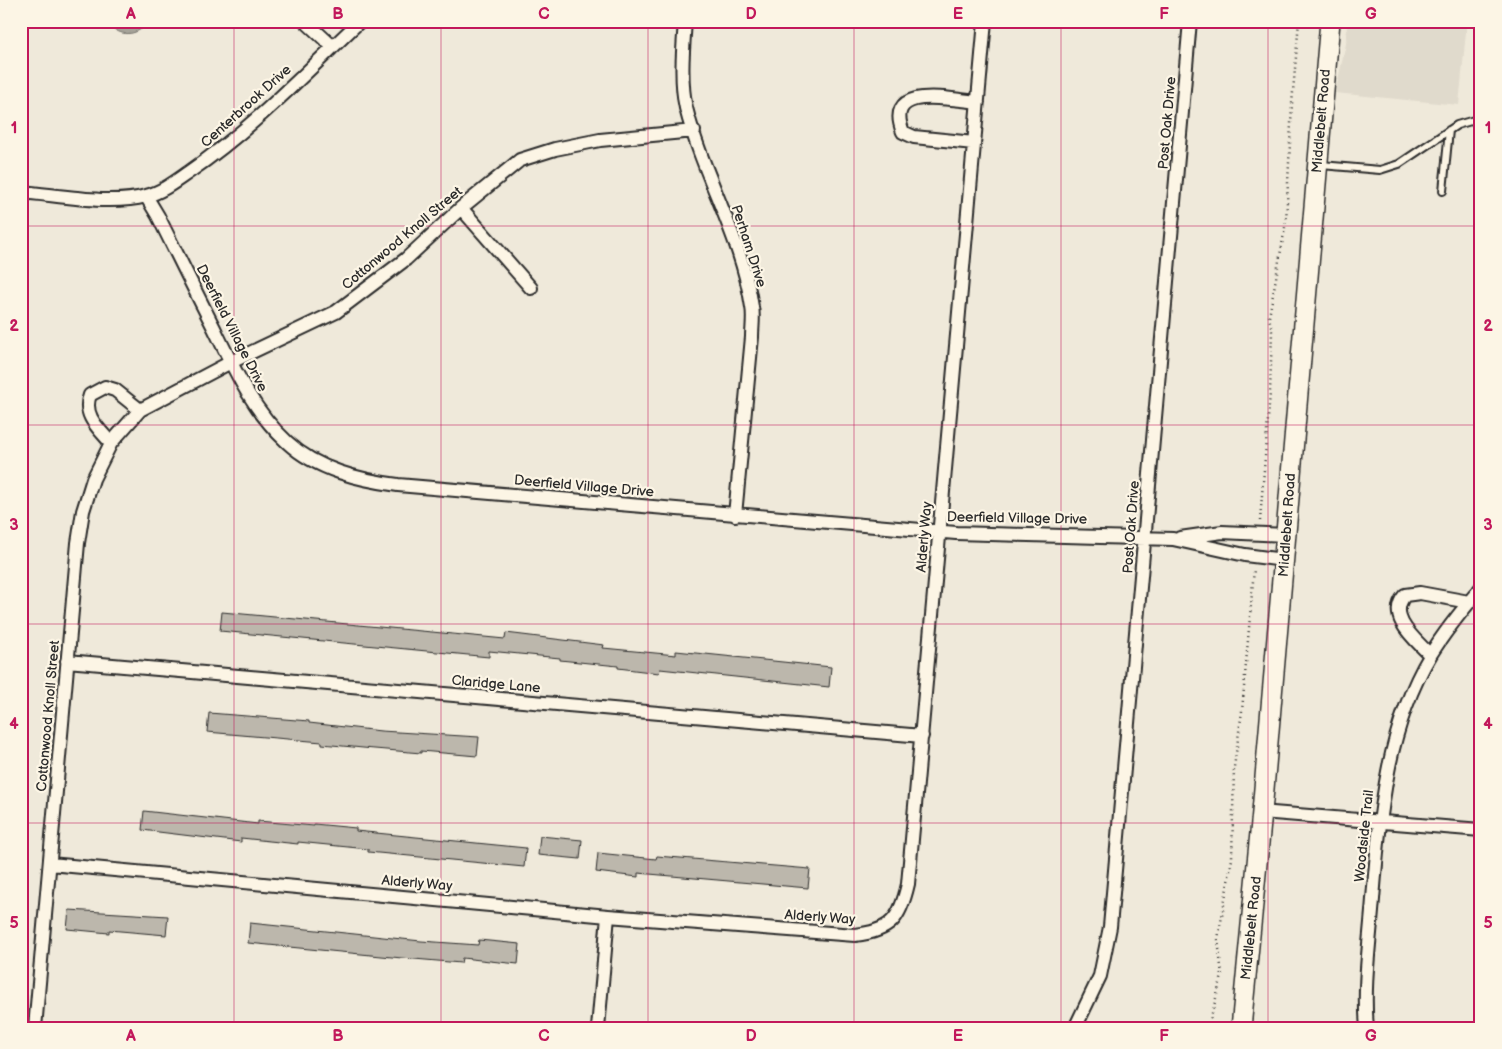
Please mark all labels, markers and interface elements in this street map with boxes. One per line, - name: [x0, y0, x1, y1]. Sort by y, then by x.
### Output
- text: A: [125, 5, 136, 24]
- text: B: [332, 5, 344, 24]
- text: C: [538, 5, 550, 24]
- text: D: [745, 5, 757, 24]
- text: E: [953, 5, 963, 24]
- text: F: [1159, 5, 1169, 24]
- text: G: [1365, 5, 1377, 24]
- street label: Centerbrook Drive: [197, 61, 295, 151]
- street label: Middlebelt Road: [1308, 68, 1334, 174]
- street label: Post Oak Drive: [1154, 76, 1180, 170]
- text: 1: [11, 119, 17, 138]
- text: 1: [1485, 119, 1491, 138]
- street label: Cottonwood Knoll Street: [338, 182, 466, 293]
- street label: Perham Drive: [728, 203, 770, 289]
- street label: Deerfield Village Drive: [193, 262, 271, 394]
- text: 2: [9, 317, 19, 336]
- text: 2: [1483, 317, 1493, 336]
- street label: Deerfield Village Drive: [513, 471, 655, 501]
- street label: Middlebelt Road: [1275, 473, 1299, 577]
- street label: Post Oak Drive: [1119, 480, 1143, 574]
- street label: Alderly Way: [912, 500, 936, 573]
- street label: Deerfield Village Drive: [947, 508, 1087, 528]
- text: 3: [9, 516, 19, 535]
- text: 3: [1483, 516, 1493, 535]
- street label: Cottonwood Knoll Street: [33, 639, 63, 792]
- street label: Claridge Lane: [451, 672, 541, 696]
- text: 4: [9, 715, 19, 734]
- text: 4: [1483, 715, 1493, 734]
- street label: Woodside Trail: [1351, 789, 1377, 883]
- street label: Alderly Way: [381, 871, 454, 895]
- street label: Middlebelt Road: [1237, 875, 1265, 981]
- street label: Alderly Way: [784, 906, 857, 928]
- text: 5: [9, 914, 19, 933]
- text: 5: [1483, 914, 1493, 933]
- text: A: [125, 1027, 136, 1046]
- text: B: [332, 1027, 344, 1046]
- text: C: [538, 1027, 550, 1046]
- text: D: [745, 1027, 757, 1046]
- text: E: [953, 1027, 963, 1046]
- text: F: [1159, 1027, 1169, 1046]
- text: G: [1365, 1027, 1377, 1046]

